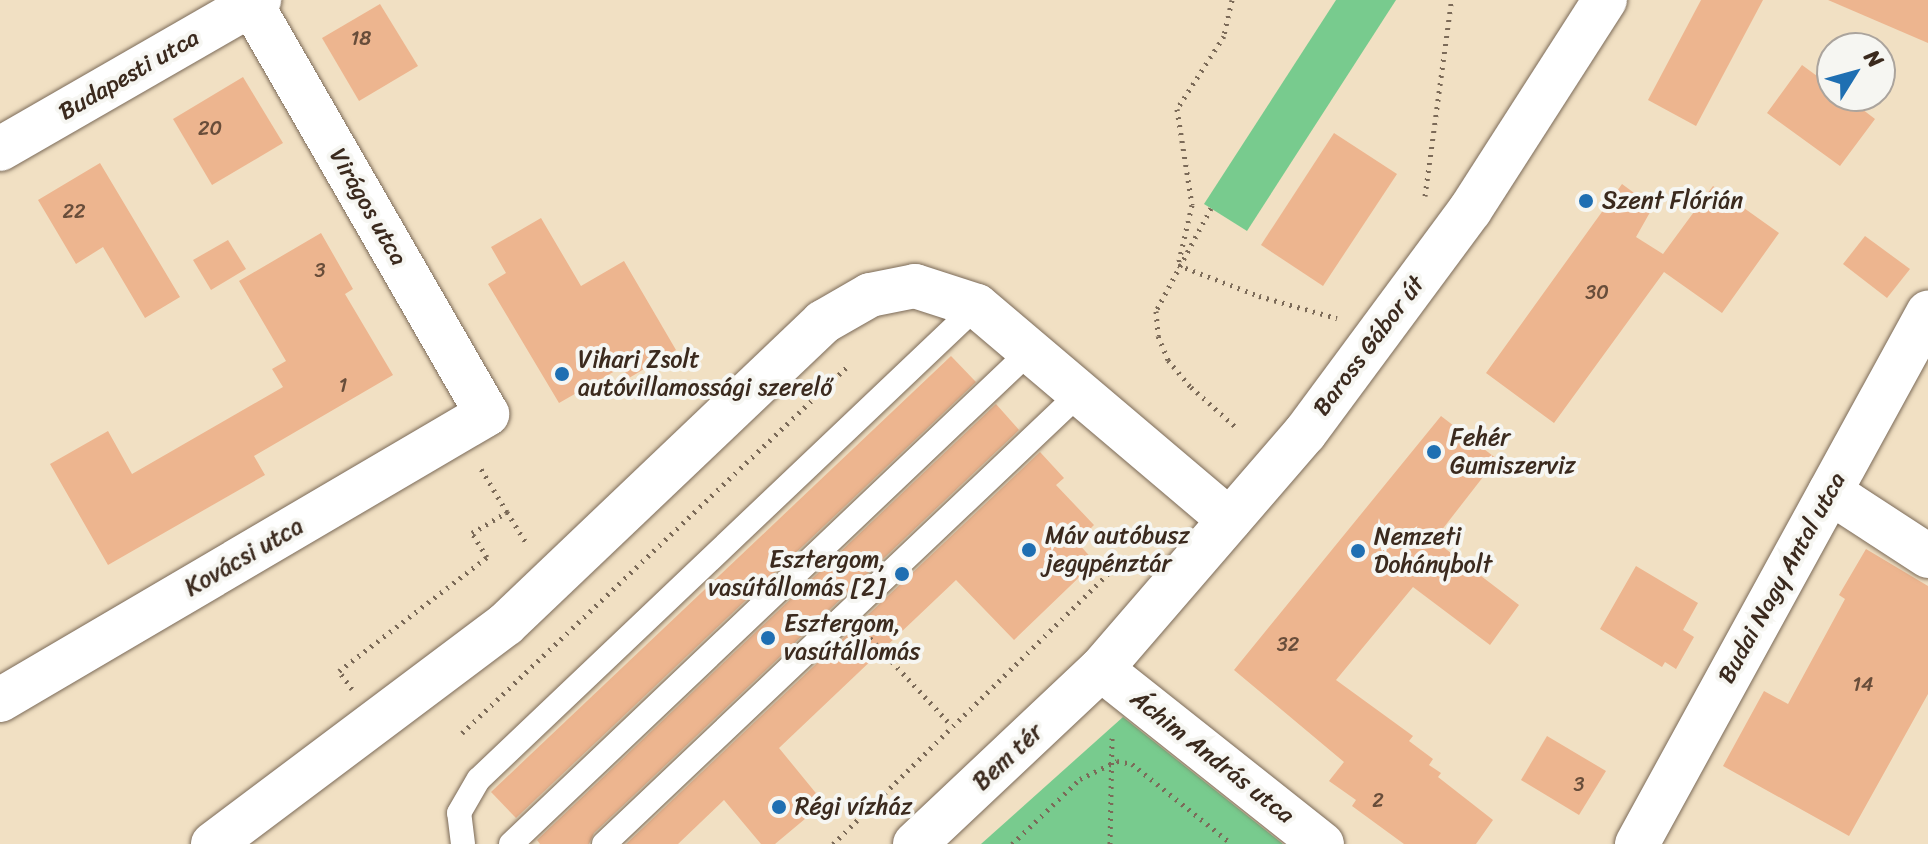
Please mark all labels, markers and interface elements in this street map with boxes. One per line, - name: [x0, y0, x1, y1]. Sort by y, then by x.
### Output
- street label: Budapesti utca: [54, 23, 204, 127]
- house number: 18: [351, 26, 371, 50]
- north arrow: [1816, 32, 1896, 112]
- text: N: [1854, 41, 1894, 76]
- house number: 20: [198, 116, 222, 140]
- street label: Virágos utca: [323, 143, 413, 271]
- place label: Szent Flórián: [1602, 187, 1743, 215]
- marker: Szent Flórián: [1577, 192, 1595, 210]
- house number: 22: [62, 199, 86, 223]
- house number: 3: [315, 258, 325, 282]
- street label: Baross Gábor út: [1307, 270, 1431, 422]
- house number: 30: [1585, 280, 1609, 304]
- place label: Vihari Zsolt autóvillamossági szerelő: [578, 346, 834, 402]
- marker: Vihari Zsolt autóvillamossági szerelő: [553, 365, 571, 383]
- house number: 1: [339, 373, 347, 397]
- place label: Fehér Gumiszerviz: [1450, 424, 1576, 480]
- marker: Fehér Gumiszerviz: [1425, 443, 1443, 461]
- street label: Budai Nagy Antal utca: [1712, 467, 1852, 689]
- street label: Kovácsi utca: [180, 512, 308, 602]
- place label: Máv autóbusz jegypénztár: [1045, 522, 1189, 578]
- place label: Nemzeti Dohánybolt: [1374, 523, 1492, 579]
- marker: Máv autóbusz jegypénztár: [1020, 541, 1038, 559]
- marker: Nemzeti Dohánybolt: [1349, 542, 1367, 560]
- place label: Esztergom, vasútállomás [2]: [708, 546, 886, 602]
- marker: Esztergom, vasútállomás [2]: [893, 565, 911, 583]
- place label: Esztergom, vasútállomás: [784, 610, 920, 666]
- marker: Esztergom, vasútállomás: [759, 629, 777, 647]
- house number: 32: [1277, 632, 1299, 656]
- house number: 14: [1852, 672, 1874, 696]
- street label: Áchim András utca: [1125, 684, 1299, 830]
- street label: Bem tér: [967, 718, 1049, 796]
- house number: 3: [1574, 772, 1584, 796]
- house number: 2: [1372, 788, 1384, 812]
- place label: Régi vízház: [795, 793, 912, 821]
- marker: Régi vízház: [770, 798, 788, 816]

